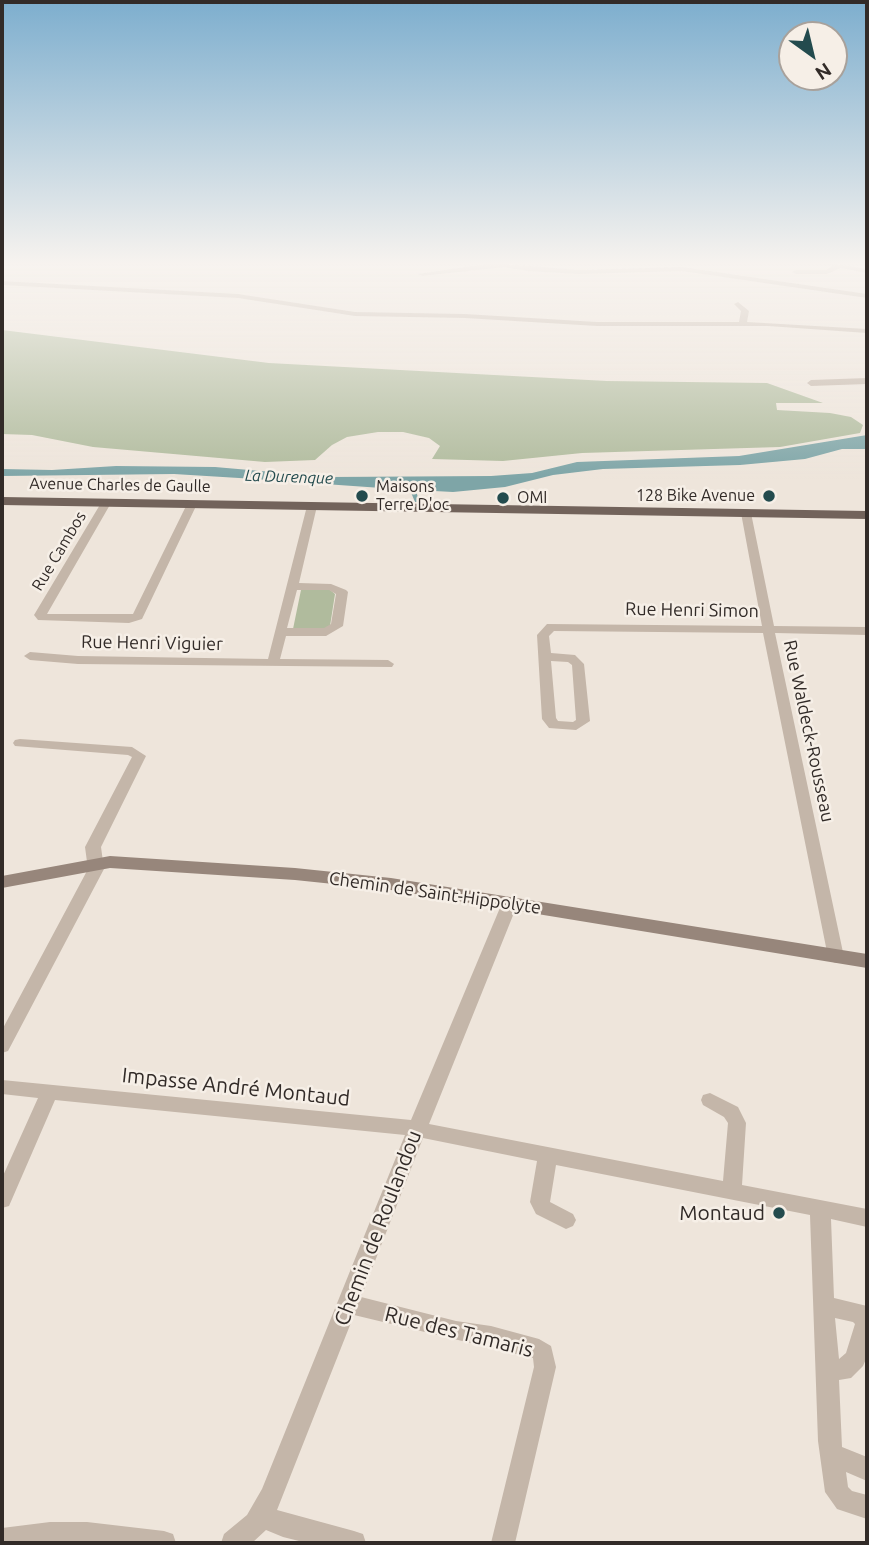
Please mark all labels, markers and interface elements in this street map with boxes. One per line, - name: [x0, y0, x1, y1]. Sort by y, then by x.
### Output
- north arrow: [778, 21, 848, 91]
- text: N: [812, 59, 836, 85]
- water label: La Durenque: [245, 466, 333, 488]
- street label: Avenue Charles de Gaulle: [29, 474, 211, 496]
- place label: Maisons Terre D'oc: [376, 477, 449, 515]
- place label: 128 Bike Avenue: [636, 486, 755, 506]
- marker: Maisons Terre D'oc: [354, 488, 370, 504]
- place label: OMI: [517, 488, 547, 508]
- marker: 128 Bike Avenue: [761, 488, 777, 504]
- marker: OMI: [495, 490, 511, 506]
- street label: Rue Cambos: [28, 508, 90, 594]
- street label: Rue Henri Simon: [625, 598, 759, 622]
- street label: Rue Henri Viguier: [81, 631, 223, 655]
- street label: Rue Waldeck-Rousseau: [779, 638, 839, 824]
- street label: Chemin de Saint-Hippolyte: [327, 867, 543, 919]
- street label: Impasse André Montaud: [121, 1062, 351, 1112]
- street label: Chemin de Roulandou: [329, 1127, 427, 1329]
- place label: Montaud: [679, 1200, 765, 1226]
- marker: Montaud: [771, 1205, 787, 1221]
- street label: Rue des Tamaris: [382, 1301, 536, 1363]

